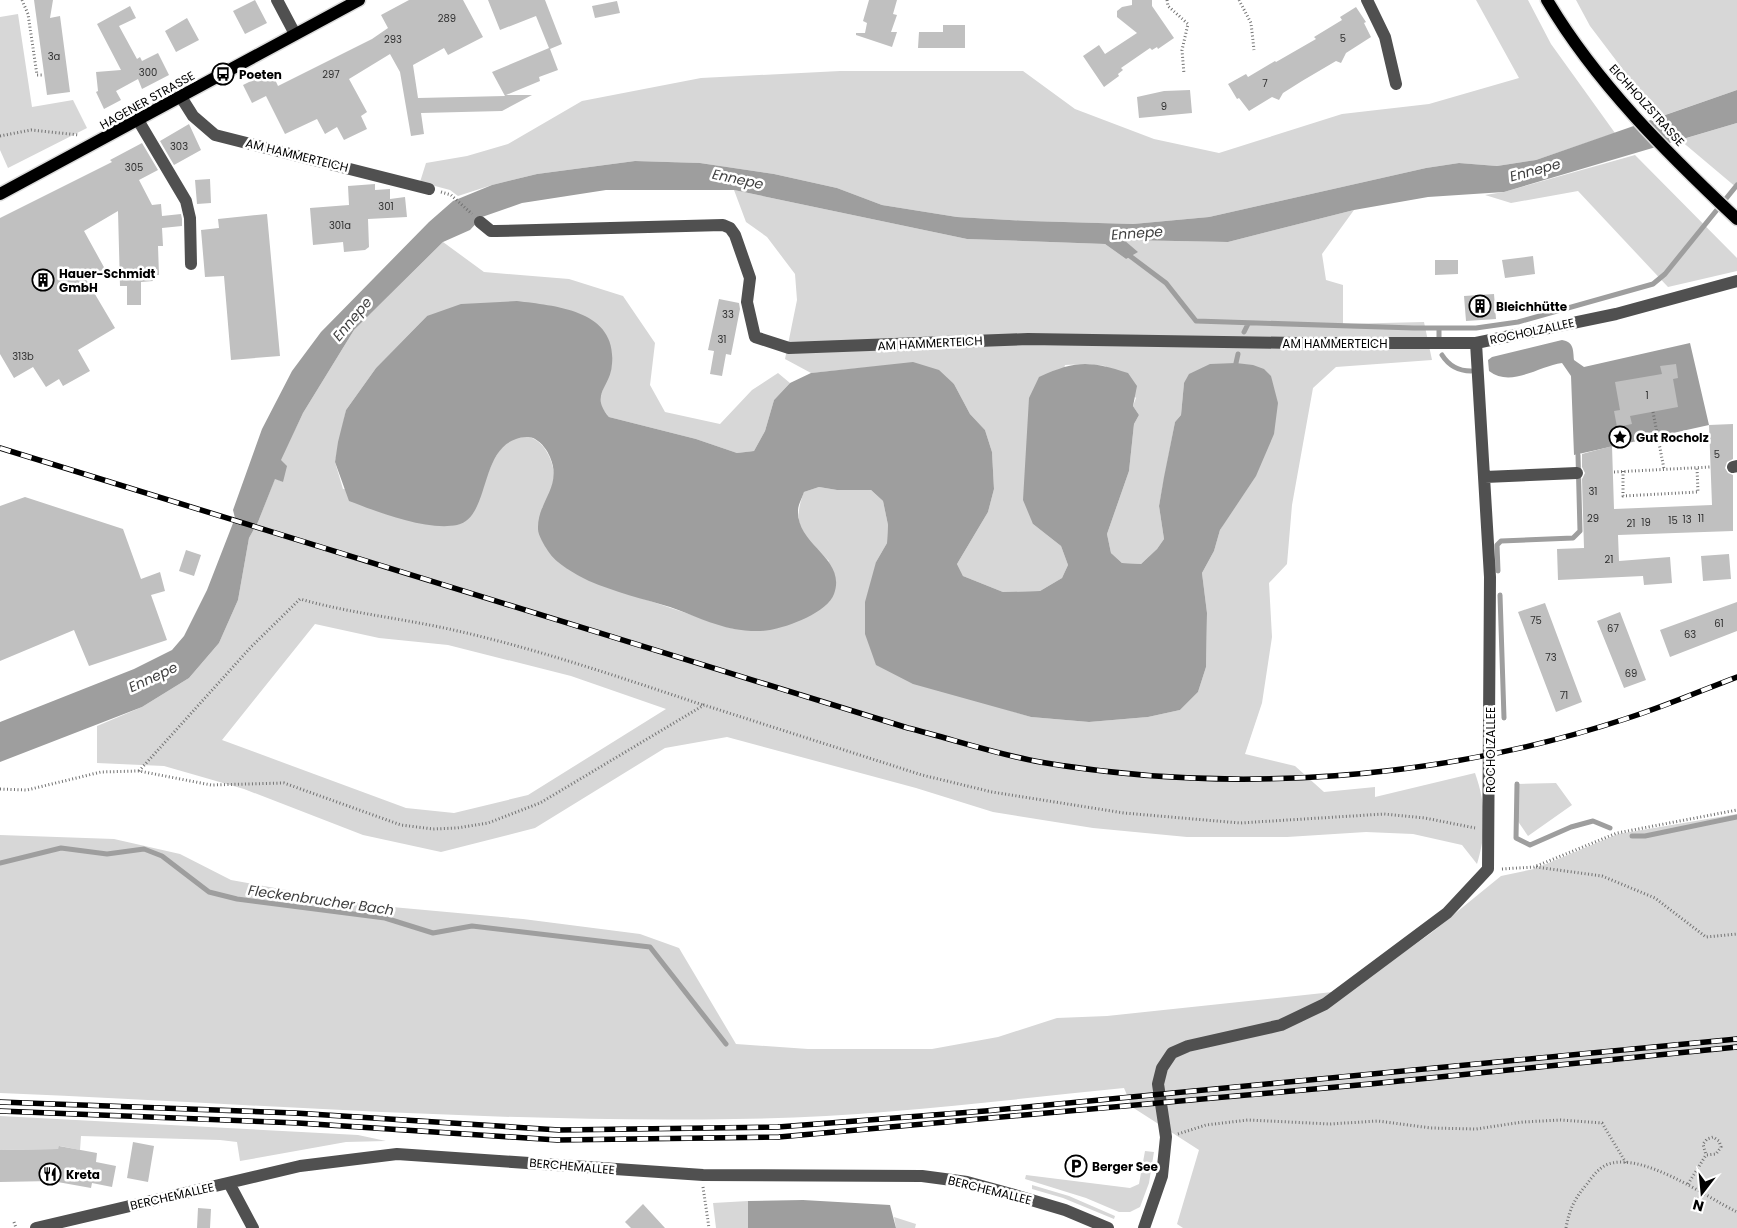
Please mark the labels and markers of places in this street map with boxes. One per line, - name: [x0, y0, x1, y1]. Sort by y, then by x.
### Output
- bus stop icon: Poeten: [211, 62, 235, 86]
- place label: Poeten: [239, 66, 282, 83]
- place label: Hauer-Schmidt GmbH: [59, 265, 156, 296]
- building icon: Hauer-Schmidt GmbH: [31, 268, 55, 292]
- building icon: Bleichhütte: [1468, 294, 1492, 318]
- place label: Bleichhütte: [1496, 298, 1568, 315]
- place icon: Gut Rocholz: [1608, 425, 1632, 449]
- place label: Gut Rocholz: [1636, 429, 1709, 446]
- parking icon: Berger See: [1064, 1154, 1088, 1178]
- place label: Berger See: [1092, 1158, 1158, 1175]
- restaurant icon: Kreta: [38, 1162, 62, 1186]
- place label: Kreta: [66, 1166, 100, 1183]

